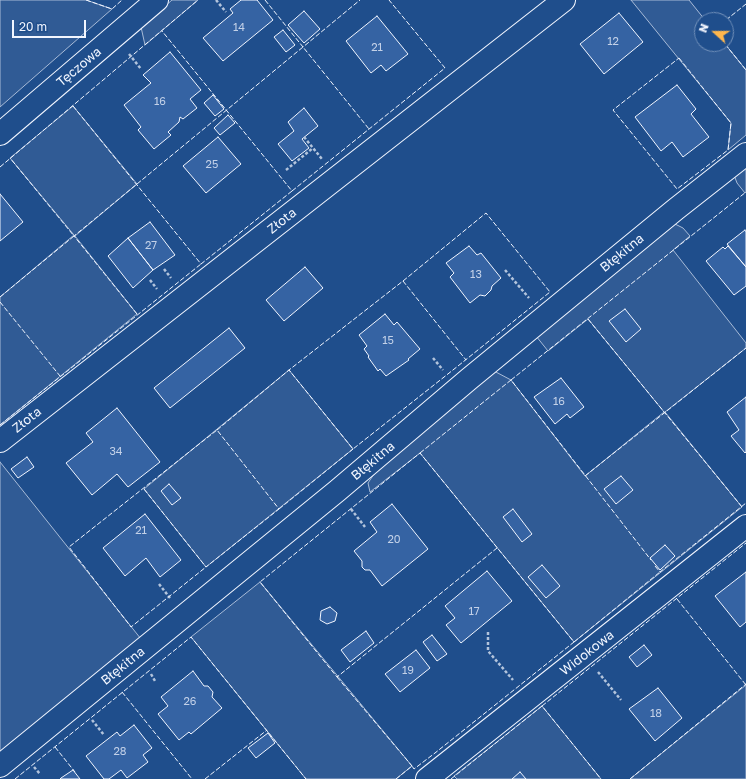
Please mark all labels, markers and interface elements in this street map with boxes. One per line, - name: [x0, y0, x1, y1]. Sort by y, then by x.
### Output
- scale bar: [14, 12, 88, 38]
- north arrow: [694, 12, 734, 52]
- text: 20 m: [19, 19, 47, 34]
- house number: 14: [233, 21, 245, 35]
- text: N: [696, 22, 711, 34]
- house number: 12: [607, 35, 619, 49]
- house number: 21: [371, 41, 383, 55]
- street label: Tęczowa: [54, 44, 104, 90]
- house number: 16: [154, 95, 166, 109]
- house number: 25: [206, 158, 218, 172]
- street label: Złota: [264, 205, 300, 237]
- street label: Błękitna: [597, 231, 647, 275]
- house number: 27: [145, 239, 157, 253]
- house number: 13: [470, 268, 482, 282]
- house number: 15: [382, 334, 394, 348]
- house number: 16: [553, 395, 565, 409]
- street label: Złota: [9, 404, 45, 436]
- street label: Błękitna: [348, 438, 398, 484]
- house number: 34: [109, 445, 123, 459]
- house number: 21: [135, 524, 147, 538]
- house number: 20: [387, 533, 401, 547]
- house number: 17: [468, 605, 480, 619]
- street label: Widokowa: [557, 627, 617, 679]
- street label: Błękitna: [98, 644, 148, 688]
- house number: 19: [402, 664, 414, 678]
- house number: 26: [183, 695, 197, 709]
- house number: 18: [650, 707, 662, 721]
- house number: 28: [113, 745, 127, 759]

